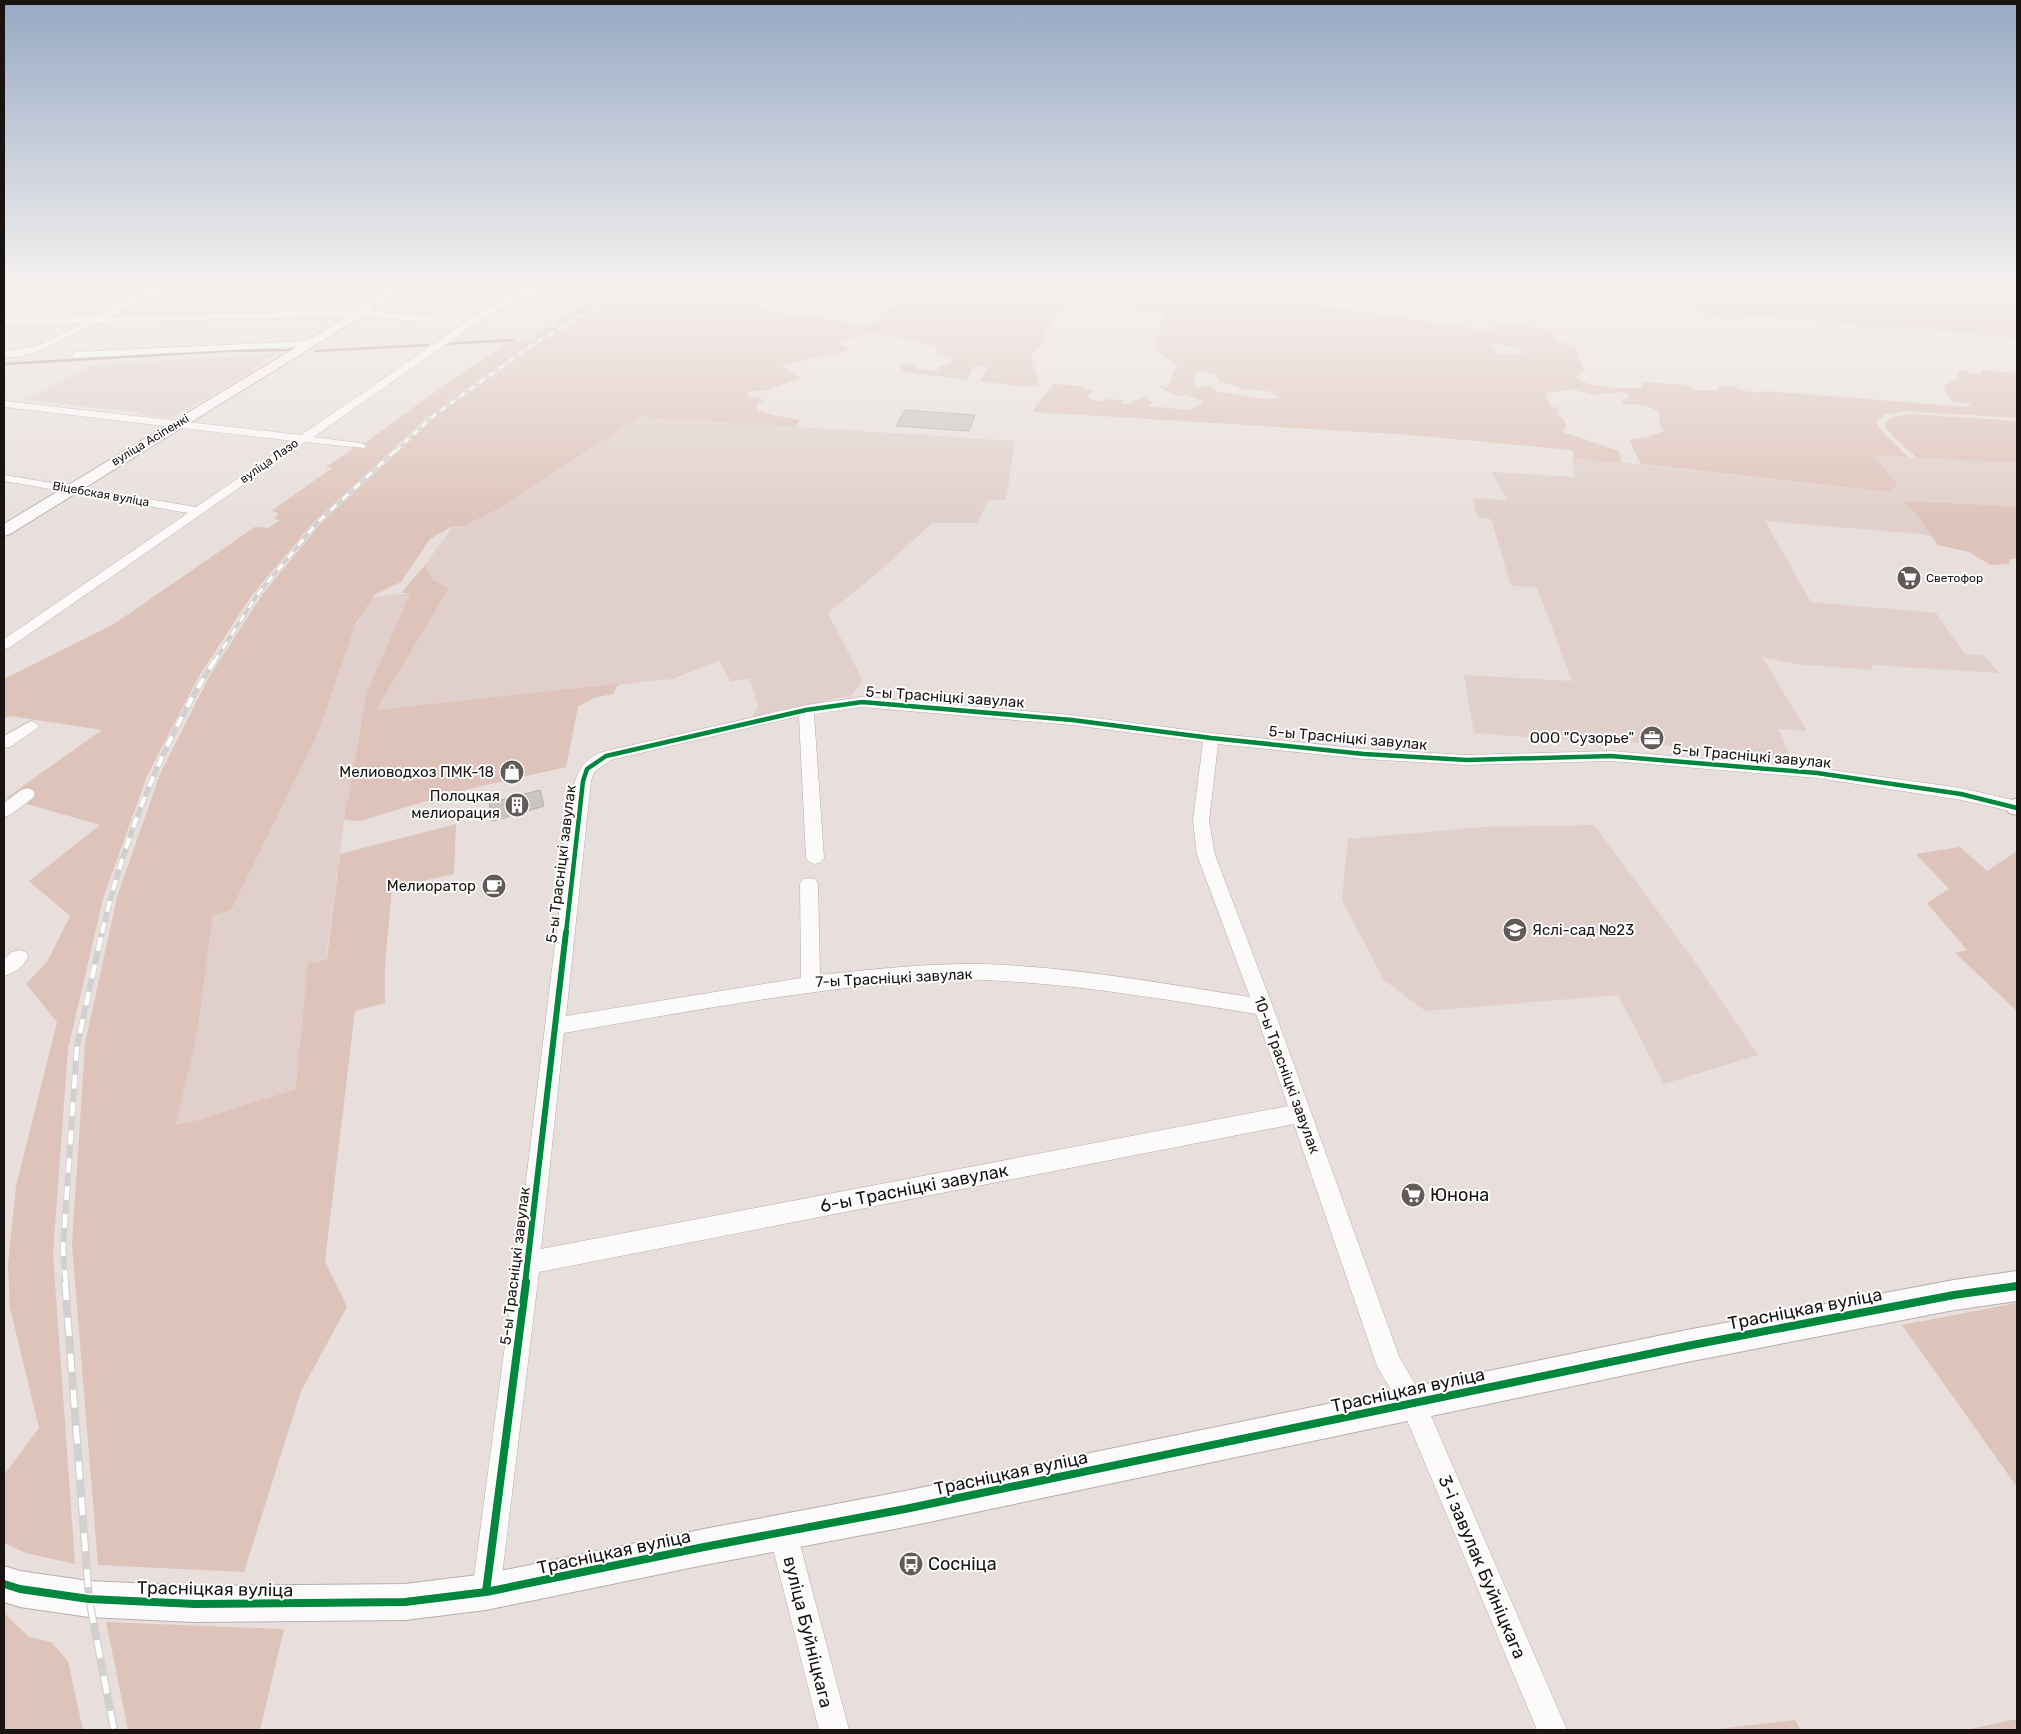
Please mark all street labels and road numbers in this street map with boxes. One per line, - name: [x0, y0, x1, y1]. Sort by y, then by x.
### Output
- street label: вуліца Асіпенкі: [109, 411, 191, 469]
- street label: вуліца Лазо: [237, 436, 301, 486]
- street label: Віцебская вуліца: [52, 479, 150, 509]
- street label: 5-ы Трасніцкі завулак: [865, 682, 1025, 712]
- street label: 5-ы Трасніцкі завулак: [1268, 722, 1428, 754]
- street label: 5-ы Трасніцкі завулак: [1672, 740, 1832, 772]
- street label: 5-ы Трасніцкі завулак: [542, 784, 580, 944]
- street label: 7-ы Трасніцкі завулак: [815, 965, 973, 991]
- street label: 10-ы Трасніцкі завулак: [1250, 994, 1324, 1156]
- street label: 6-ы Трасніцкі завулак: [818, 1159, 1010, 1217]
- street label: 5-ы Трасніцкі завулак: [496, 1186, 534, 1346]
- street label: Трасніцкая вуліца: [1726, 1283, 1884, 1335]
- street label: Трасніцкая вуліца: [1329, 1363, 1487, 1417]
- street label: Трасніцкая вуліца: [932, 1446, 1090, 1500]
- street label: 3-і завулак Буйніцкага: [1433, 1472, 1531, 1662]
- street label: Трасніцкая вуліца: [535, 1525, 693, 1579]
- street label: вуліца Буйніцкага: [778, 1554, 838, 1710]
- street label: Трасніцкая вуліца: [137, 1577, 293, 1601]

